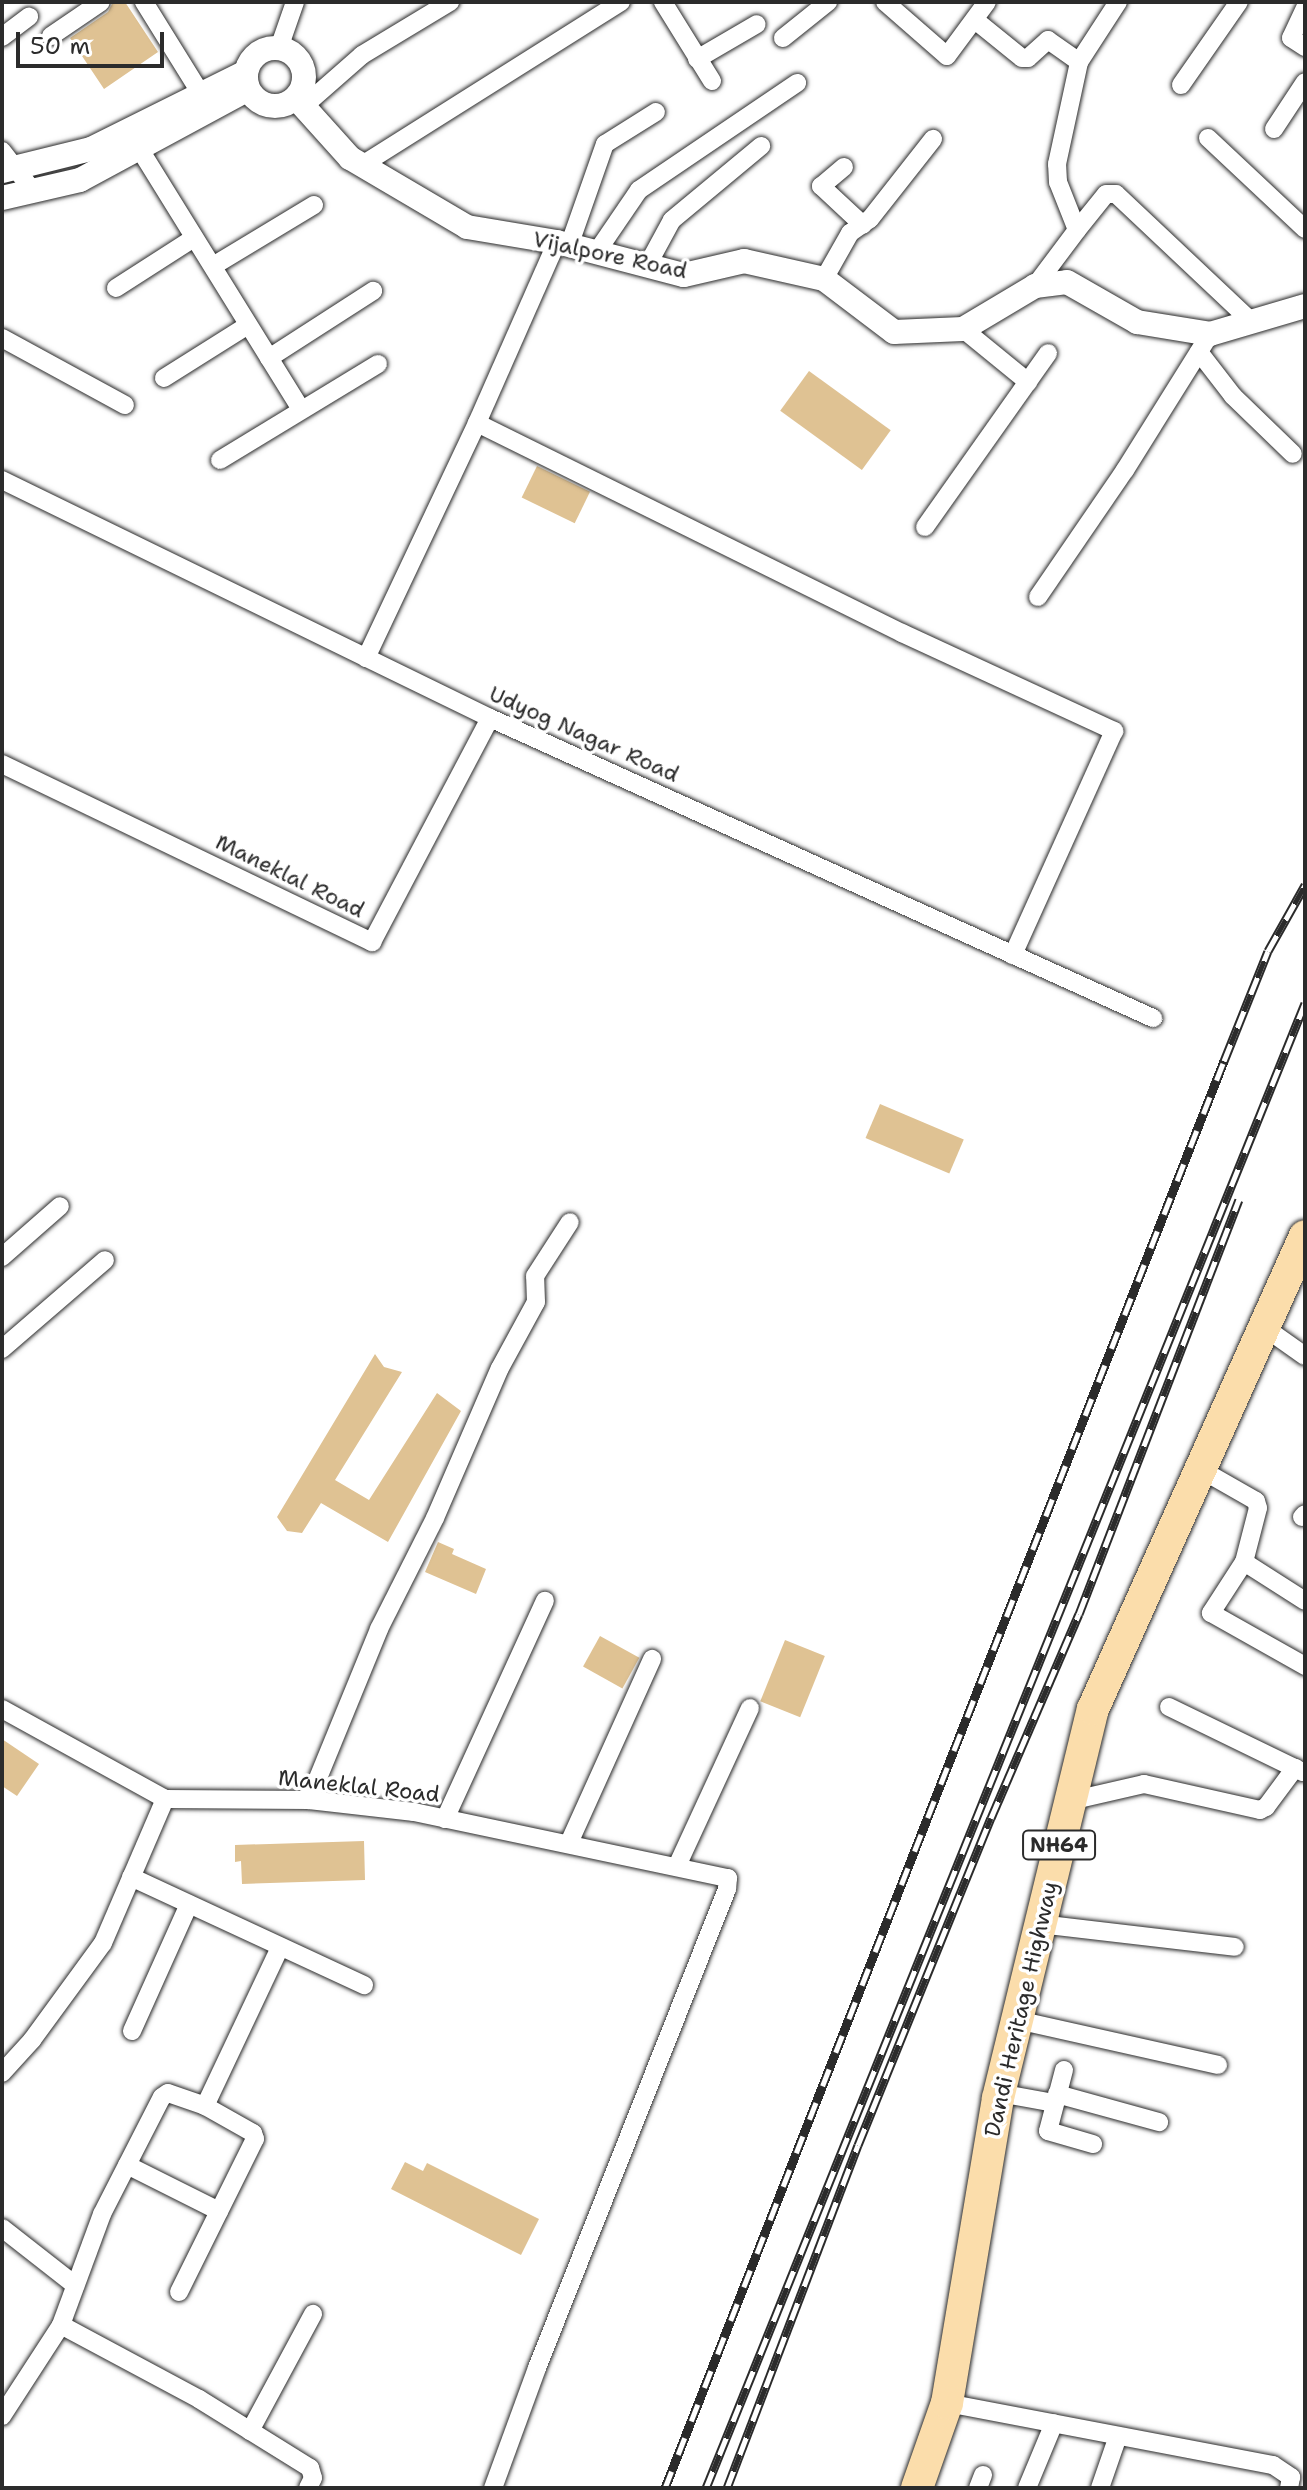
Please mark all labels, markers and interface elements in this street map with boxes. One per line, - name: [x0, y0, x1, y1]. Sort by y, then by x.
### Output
- scale bar: [20, 16, 168, 66]
- text: 50 m: [30, 30, 90, 62]
- street label: Vijalpore Road: [531, 226, 689, 284]
- street label: Udyog Nagar Road: [485, 680, 683, 788]
- street label: Maneklal Road: [211, 829, 369, 923]
- street label: Maneklal Road: [277, 1764, 441, 1808]
- road number: NH64: [1021, 1829, 1097, 1861]
- street label: Dandi Heritage Highway: [979, 1879, 1063, 2139]

